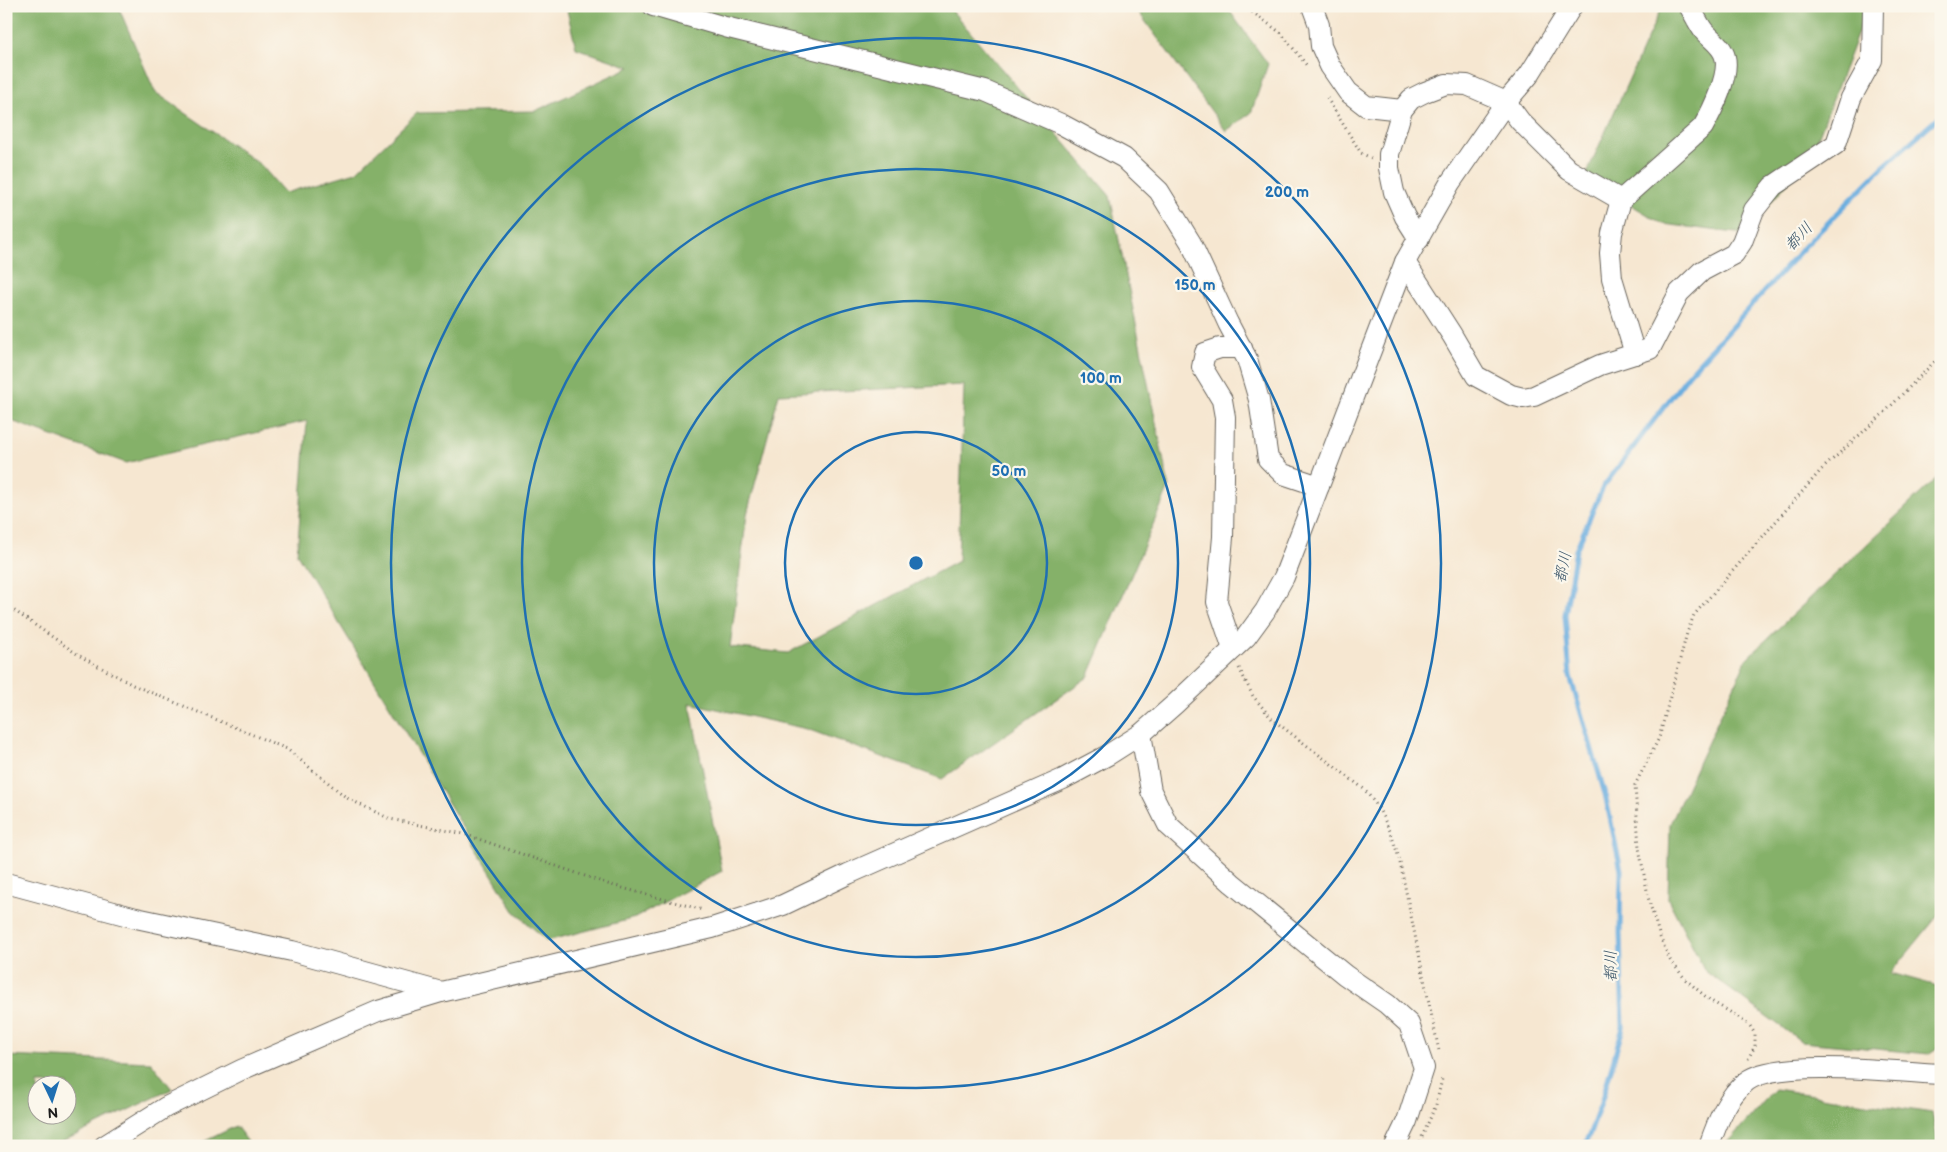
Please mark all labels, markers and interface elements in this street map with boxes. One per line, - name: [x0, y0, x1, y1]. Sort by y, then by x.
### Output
- text: 200 m: [1265, 183, 1309, 202]
- water label: 都川: [1781, 219, 1817, 255]
- text: 150 m: [1174, 276, 1216, 295]
- text: 100 m: [1080, 369, 1122, 388]
- text: 50 m: [992, 462, 1027, 481]
- water label: 都川: [1551, 550, 1576, 585]
- centre of rings: [907, 554, 925, 572]
- water label: 都川: [1602, 950, 1621, 982]
- north arrow: [28, 1074, 78, 1124]
- text: N: [47, 1104, 59, 1121]

